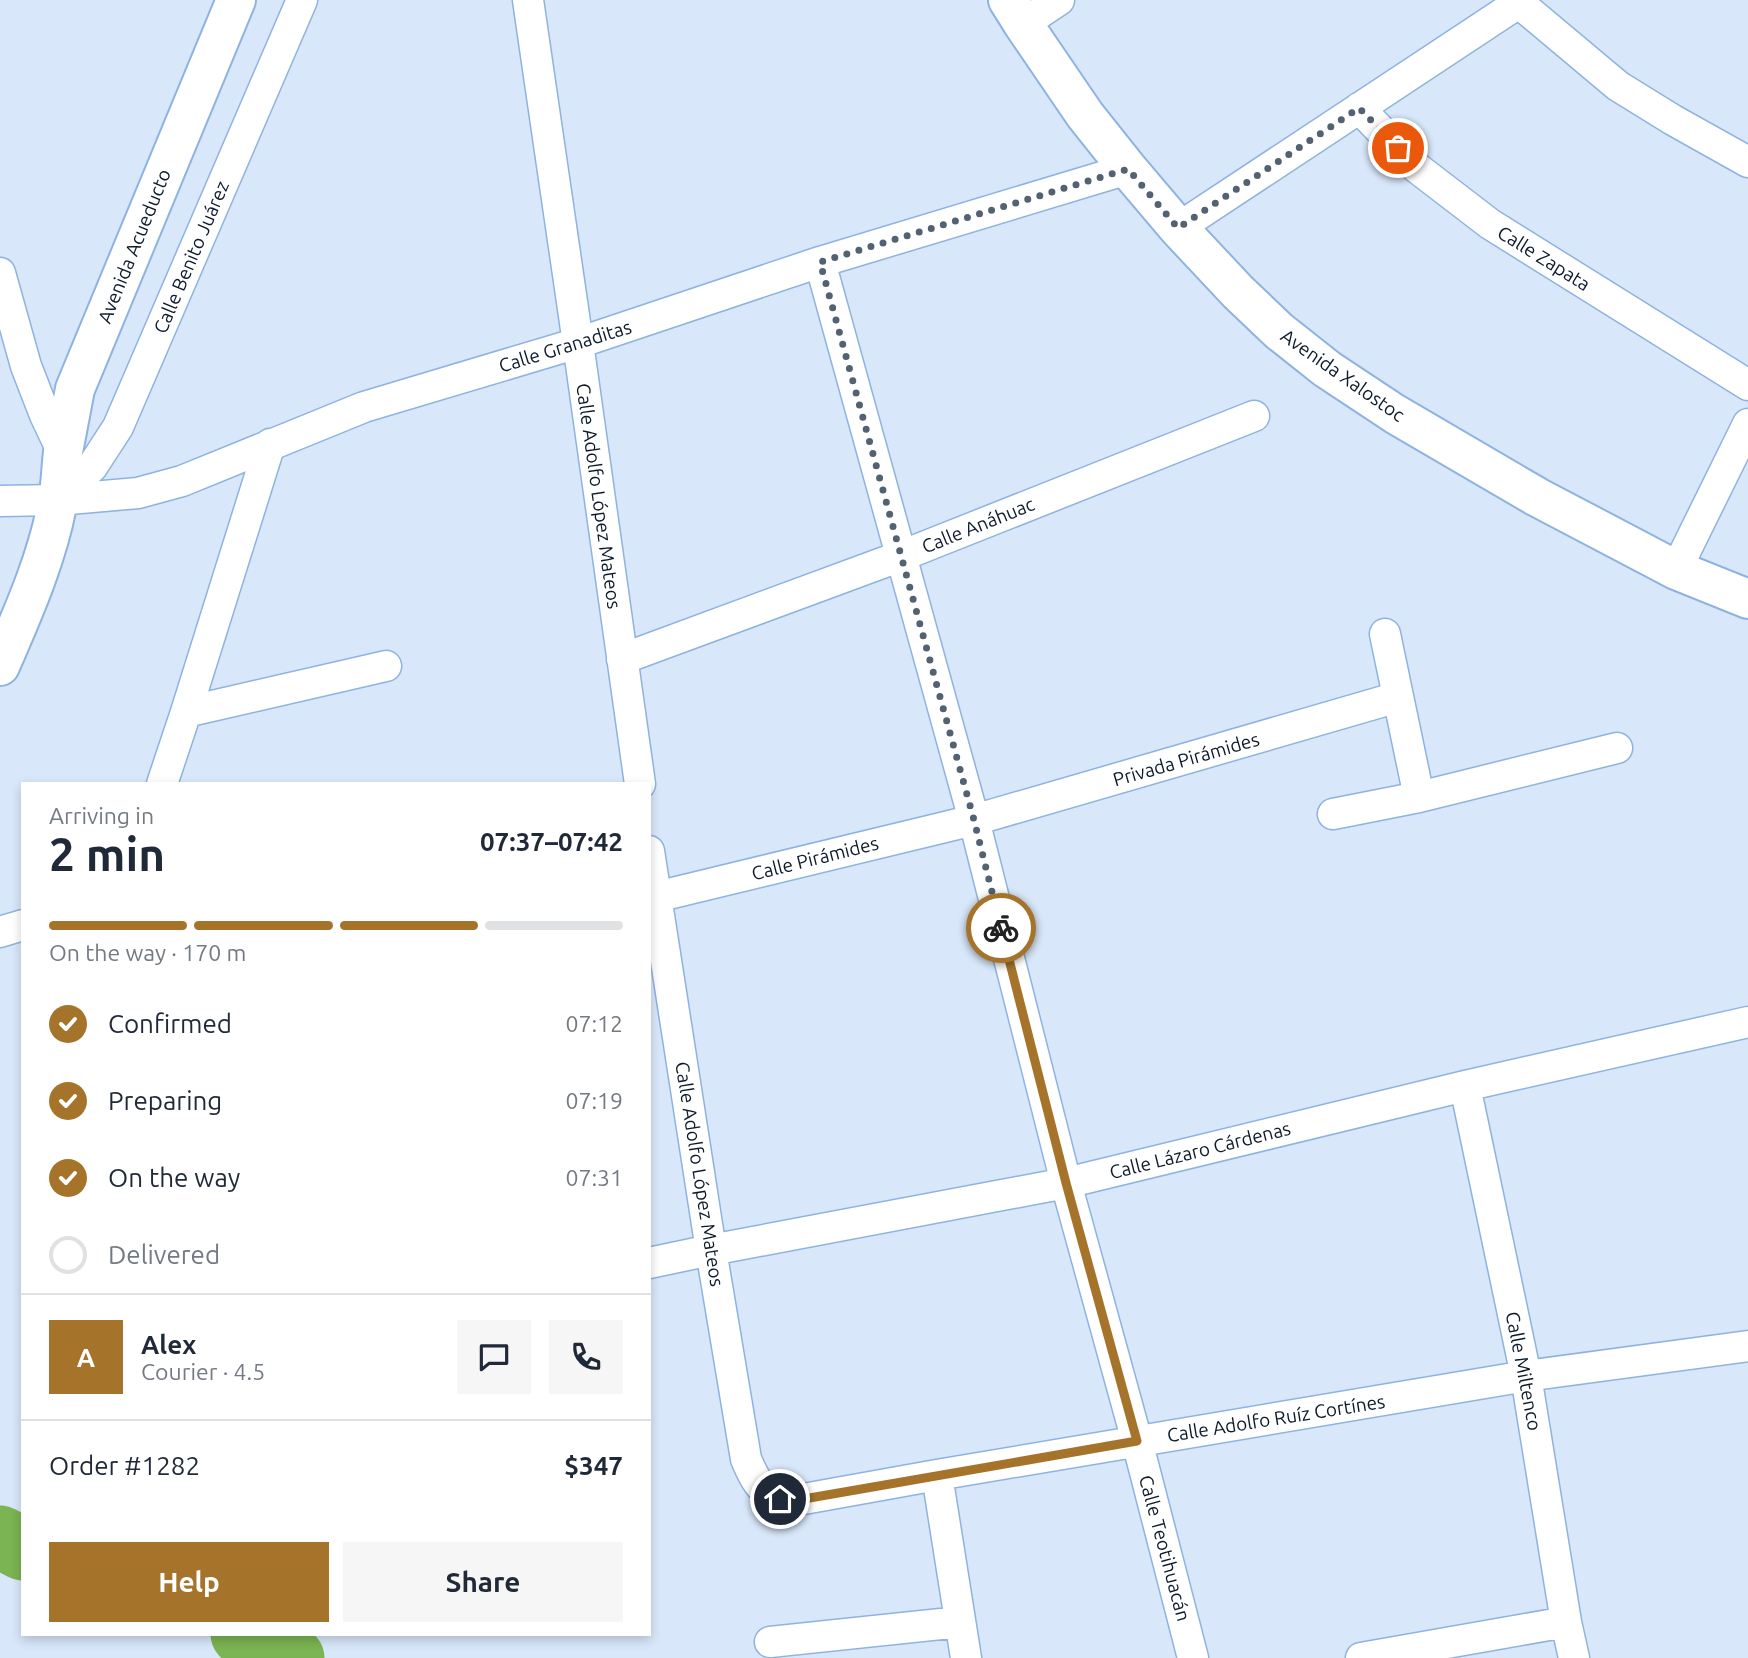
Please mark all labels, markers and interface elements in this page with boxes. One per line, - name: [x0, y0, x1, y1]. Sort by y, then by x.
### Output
- pin: [1368, 118, 1428, 178]
- icon: bag: [1379, 129, 1417, 167]
- street label: Avenida Acueducto: [93, 166, 175, 326]
- street label: Calle Benito Juárez: [149, 177, 233, 337]
- street label: Calle Zapata: [1494, 221, 1594, 295]
- street label: Calle Granaditas: [496, 315, 634, 377]
- street label: Avenida Xalostoc: [1277, 324, 1409, 426]
- street label: Calle Adolfo López Mateos: [572, 382, 626, 610]
- street label: Calle Anáhuac: [918, 492, 1038, 558]
- street label: Privada Pirámides: [1110, 728, 1262, 790]
- text: Arriving in: [49, 803, 154, 828]
- text: 07:37–07:42: [480, 827, 623, 856]
- text: 2 min: [49, 828, 165, 880]
- street label: Calle Pirámides: [749, 832, 881, 884]
- courier: [966, 893, 1036, 963]
- icon: bike: [982, 909, 1020, 947]
- text: On the way · 170 m: [49, 940, 246, 965]
- icon: check: [49, 1005, 87, 1043]
- text: Confirmed: [108, 1009, 232, 1038]
- text: 07:12: [565, 1011, 623, 1036]
- street label: Calle Adolfo López Mateos: [671, 1060, 729, 1288]
- icon: check: [49, 1082, 87, 1120]
- text: Preparing: [108, 1086, 222, 1115]
- text: 07:19: [565, 1088, 623, 1113]
- street label: Calle Lázaro Cárdenas: [1107, 1117, 1293, 1183]
- icon: check: [49, 1159, 87, 1197]
- text: On the way: [108, 1163, 240, 1192]
- text: 07:31: [565, 1165, 623, 1190]
- text: Delivered: [108, 1240, 220, 1269]
- street label: Calle Miltenco: [1502, 1310, 1546, 1432]
- button: chat: [457, 1320, 531, 1394]
- button: phone: [549, 1320, 623, 1394]
- text: Alex: [141, 1330, 196, 1359]
- text: A: [77, 1343, 95, 1372]
- text: Courier · 4.5: [141, 1359, 265, 1384]
- street label: Calle Adolfo Ruíz Cortínes: [1165, 1390, 1387, 1446]
- text: Order #1282: [49, 1451, 200, 1480]
- text: $347: [564, 1451, 623, 1480]
- pin: [750, 1469, 810, 1529]
- street label: Calle Teotihuacán: [1135, 1472, 1195, 1624]
- icon: home: [761, 1480, 799, 1518]
- button: Help: [49, 1542, 329, 1622]
- button: Share: [343, 1542, 623, 1622]

